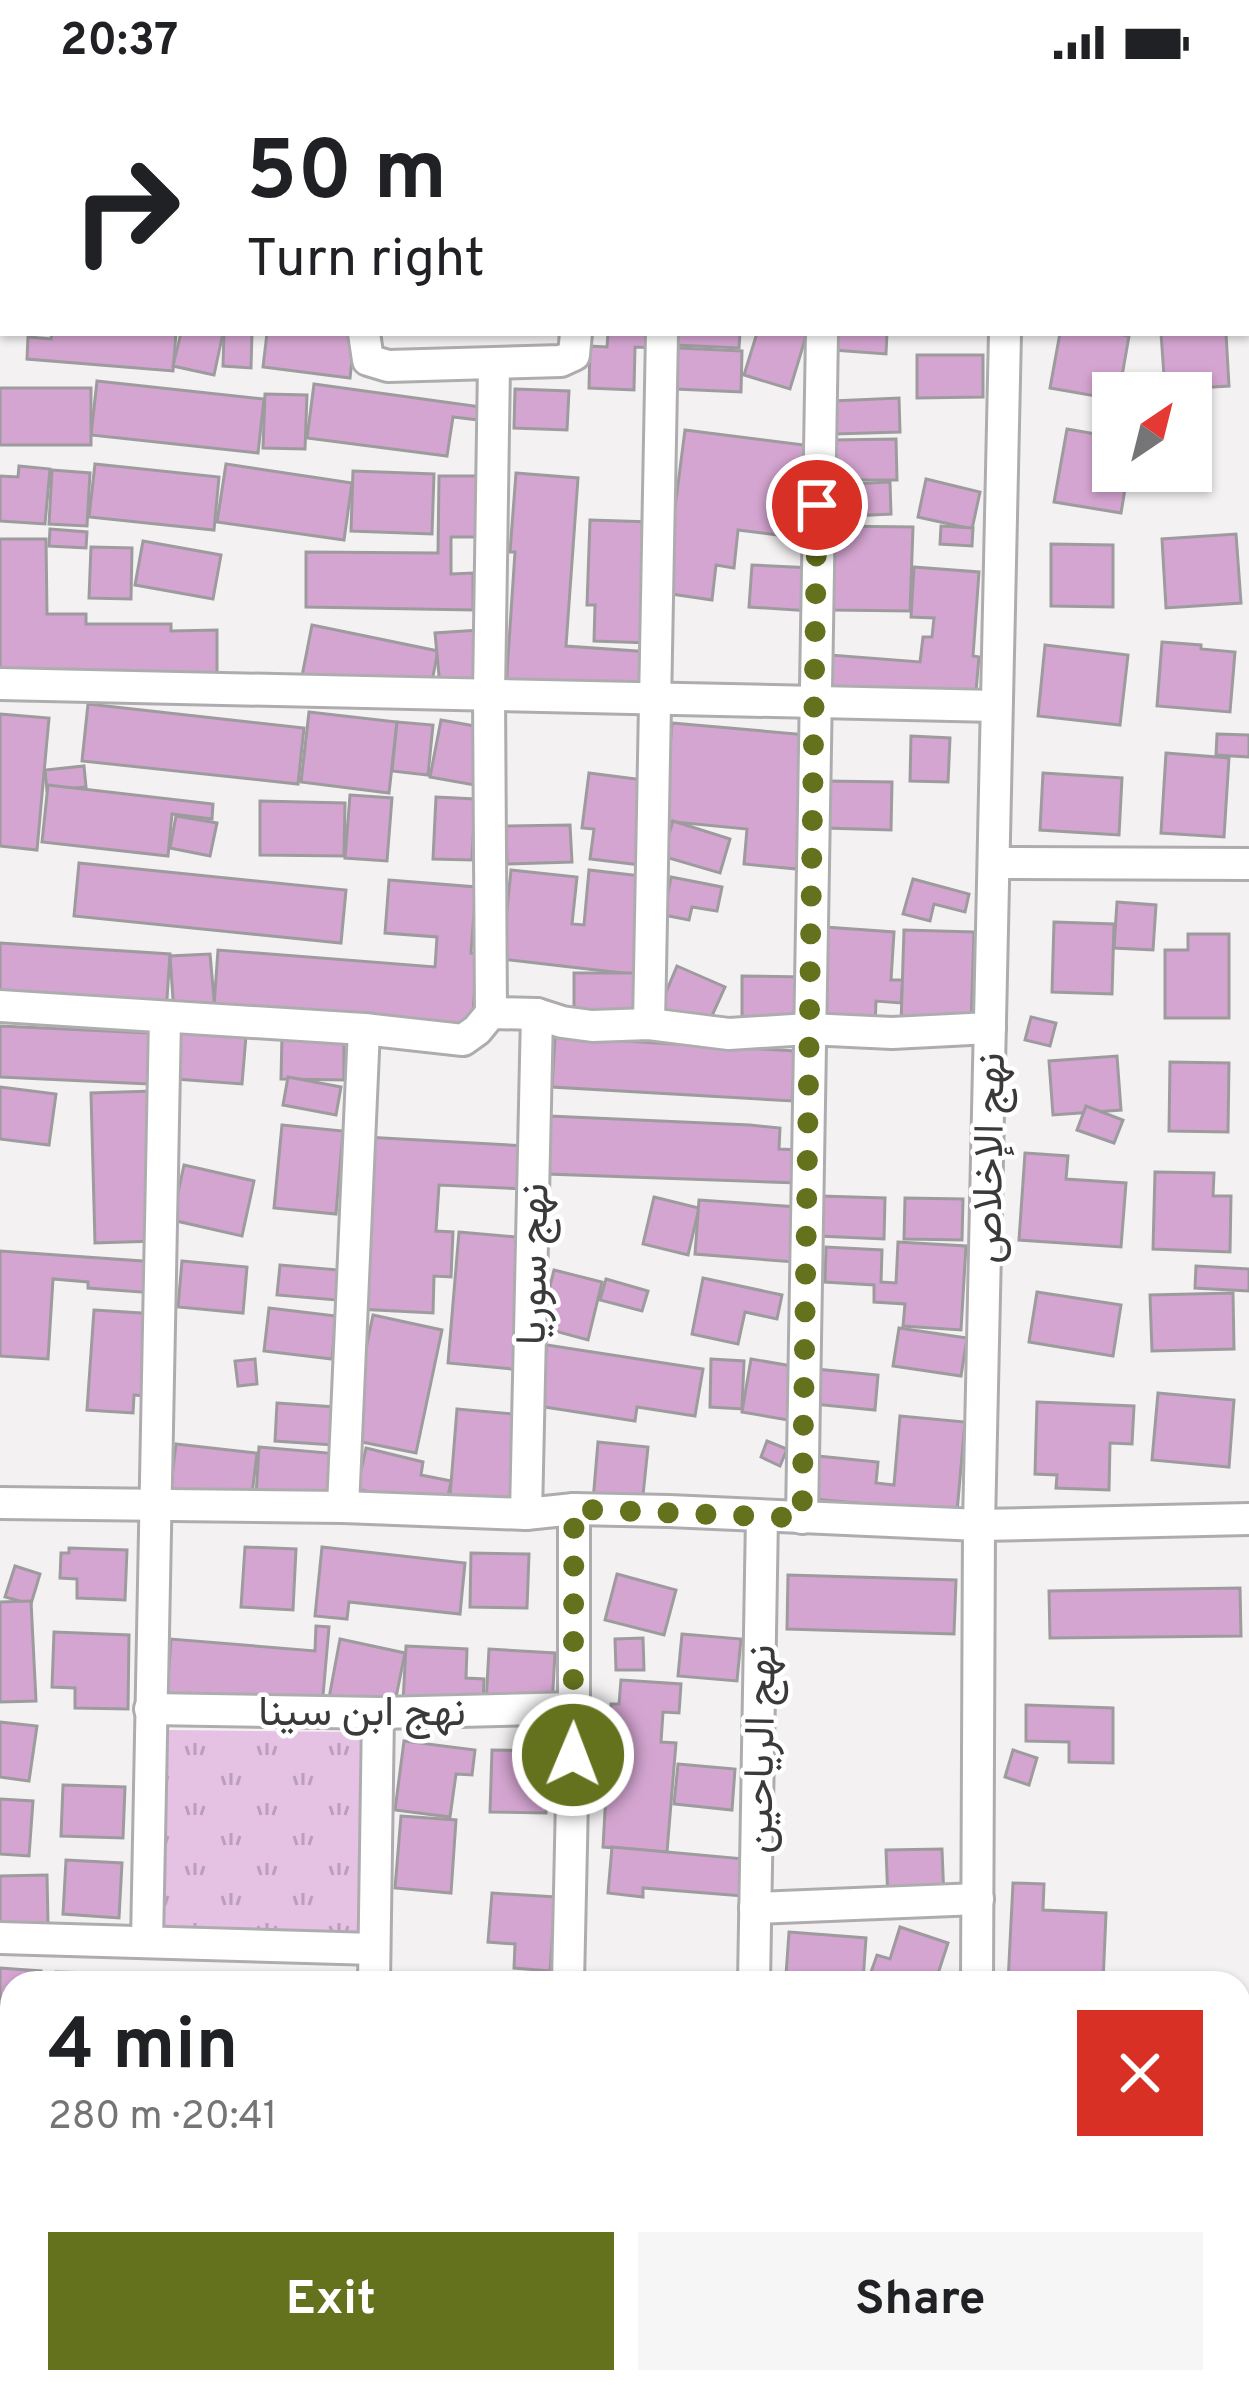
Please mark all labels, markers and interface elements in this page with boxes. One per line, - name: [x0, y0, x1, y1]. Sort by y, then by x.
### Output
- text: 20:37: [60, 14, 178, 71]
- text: 50 m: [246, 123, 447, 229]
- icon: right: [48, 132, 204, 288]
- text: Turn right: [246, 227, 485, 296]
- north arrow: [1092, 372, 1212, 492]
- map controls: [1092, 372, 1212, 492]
- pin: [766, 454, 868, 556]
- icon: arrive: [784, 472, 850, 538]
- street label: نهج الإخلاص: [963, 1052, 1020, 1264]
- street label: نهج سوريا: [508, 1183, 563, 1345]
- street label: نهج الرياحين: [734, 1644, 791, 1854]
- street label: نهج ابن سينا: [258, 1688, 466, 1741]
- position arrow: [510, 1692, 636, 1818]
- text: 4 min: [48, 2003, 238, 2095]
- button: close: [1077, 2010, 1203, 2136]
- text: 280 m · 20:41: [48, 2094, 277, 2143]
- button: Exit: [48, 2232, 614, 2370]
- button: Share: [638, 2232, 1203, 2370]

